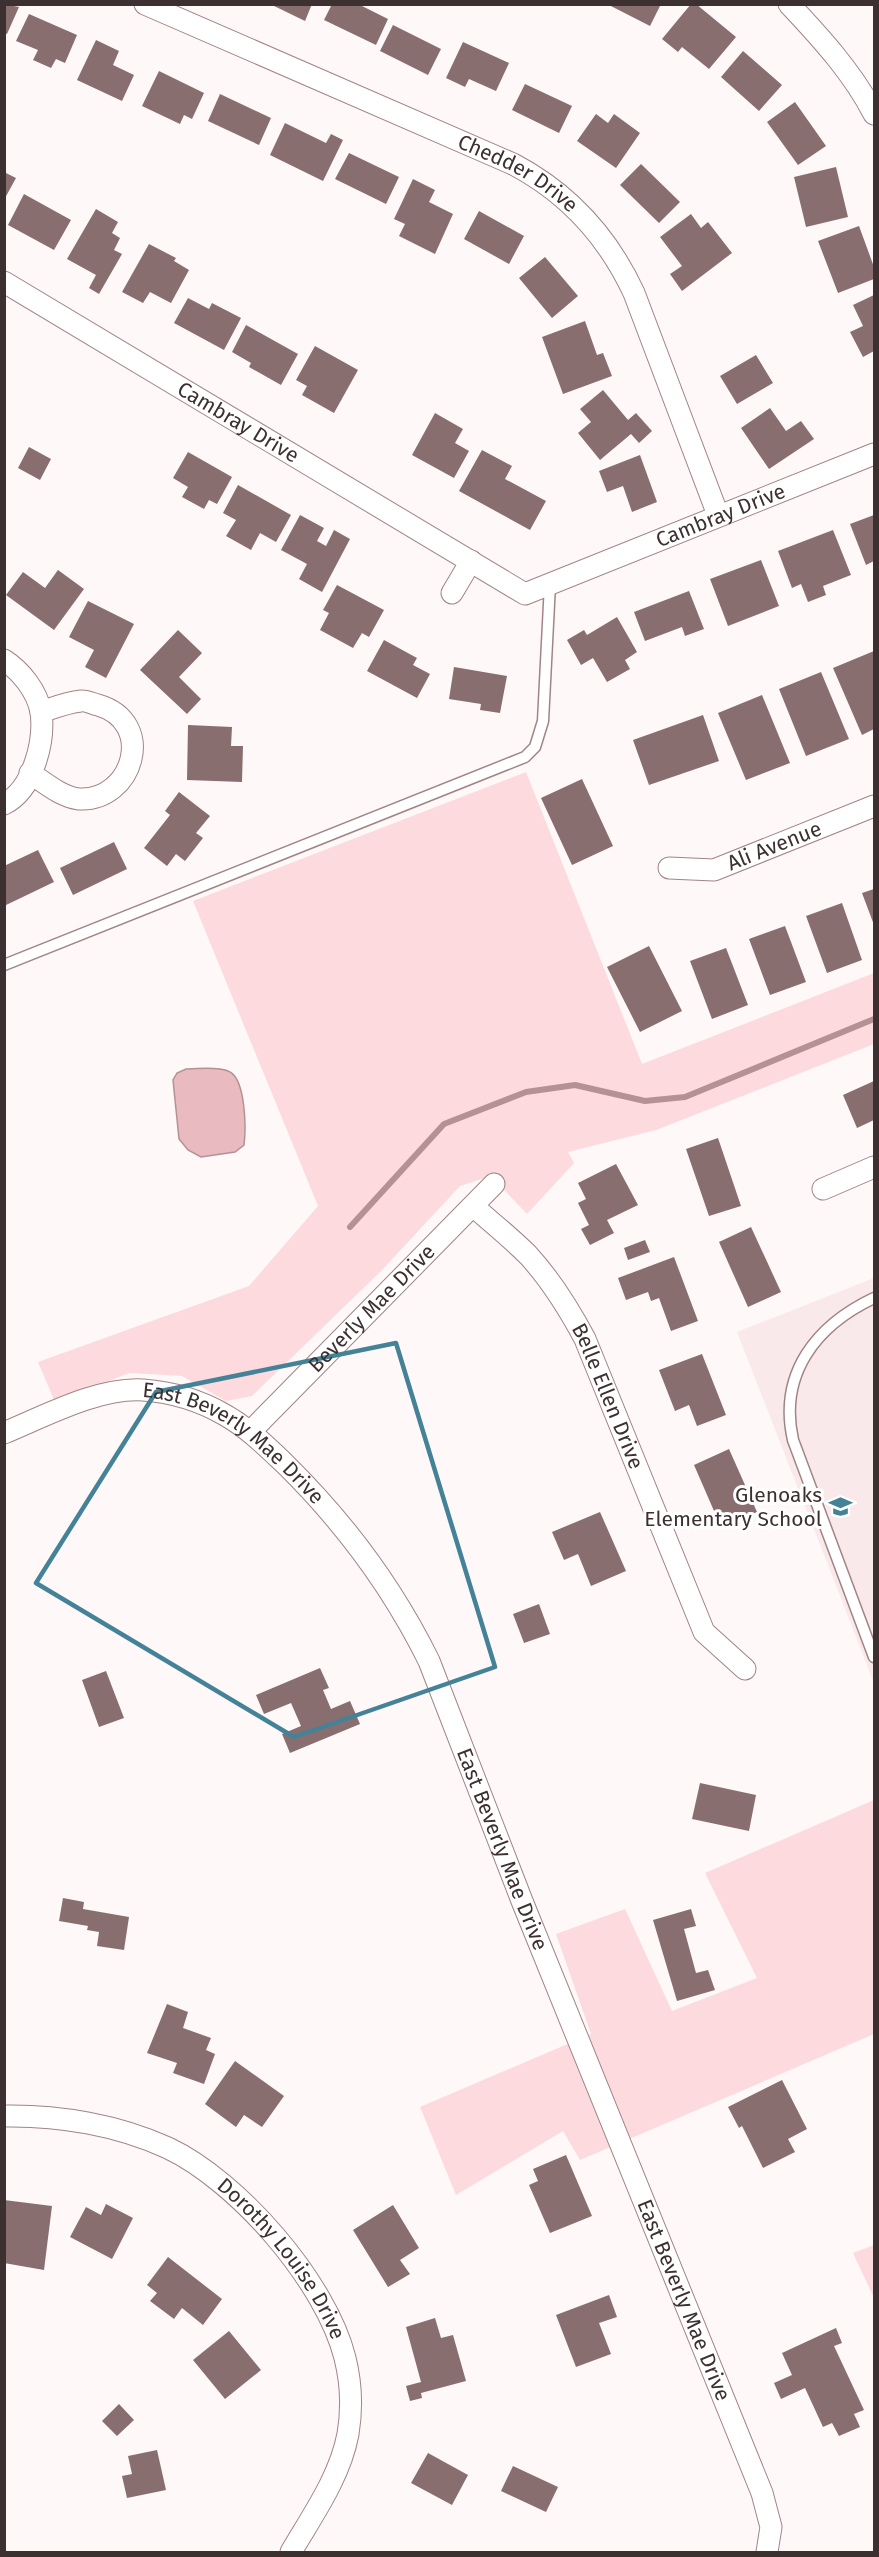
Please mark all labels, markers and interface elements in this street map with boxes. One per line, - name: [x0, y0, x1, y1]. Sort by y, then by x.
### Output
- street label: Chedder Drive: [454, 129, 583, 218]
- street label: Cambray Drive: [173, 376, 304, 469]
- street label: Cambray Drive: [652, 478, 789, 553]
- street label: Ali Avenue: [723, 815, 825, 876]
- street label: Beverly Mae Drive: [303, 1239, 440, 1378]
- street label: Belle Ellen Drive: [566, 1319, 649, 1473]
- street label: East Beverly Mae Drive: [141, 1377, 330, 1509]
- place label: Glenoaks Elementary School: [644, 1482, 822, 1532]
- school or university icon: Glenoaks Elementary School: [827, 1494, 853, 1520]
- street label: East Beverly Mae Drive: [451, 1744, 554, 1954]
- street label: Dorothy Louise Drive: [212, 2172, 351, 2343]
- street label: East Beverly Mae Drive: [631, 2195, 736, 2405]

